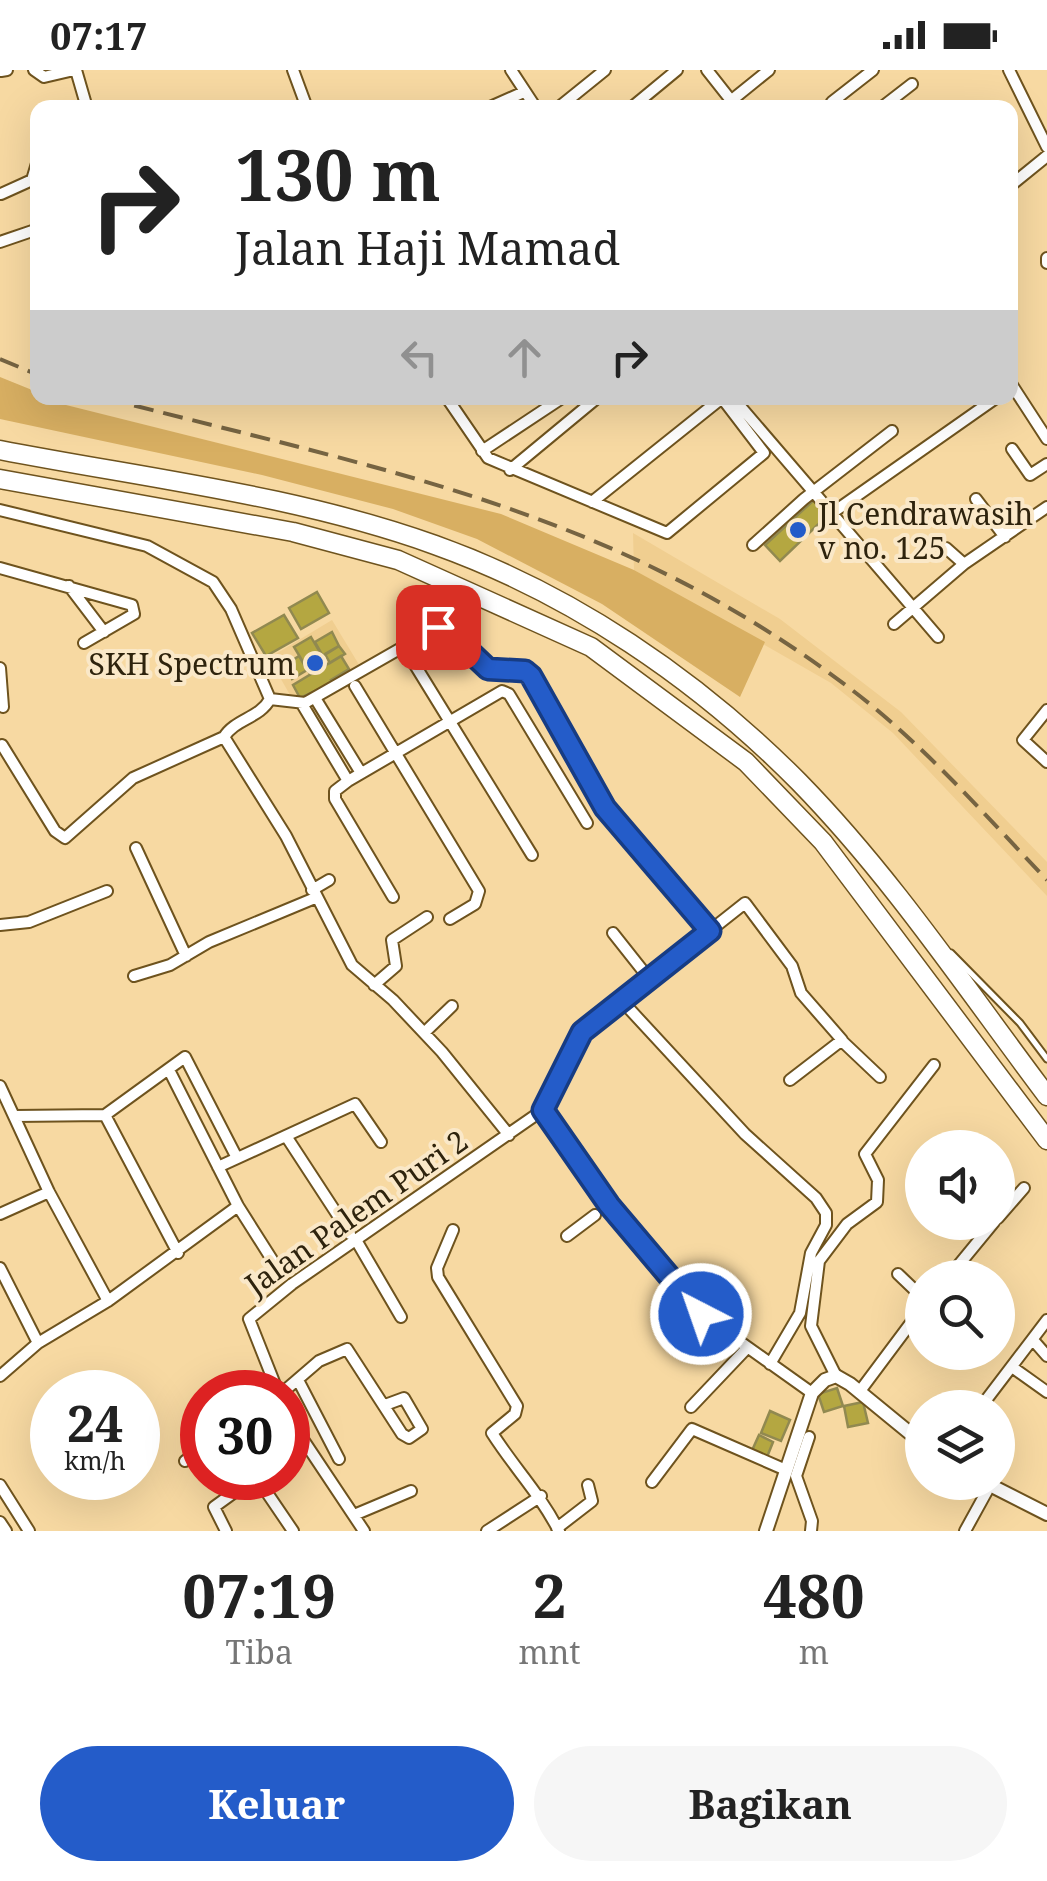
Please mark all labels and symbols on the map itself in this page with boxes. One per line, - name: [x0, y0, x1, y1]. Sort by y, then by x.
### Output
- place label: Jl Cendrawasih v no. 125: [817, 493, 1033, 568]
- marker: Jl Cendrawasih v no. 125: [787, 519, 809, 541]
- pin: [396, 585, 481, 670]
- place label: SKH Spectrum: [88, 643, 295, 684]
- marker: SKH Spectrum: [304, 652, 326, 674]
- street label: Jalan Palem Puri 2: [236, 1120, 475, 1305]
- position arrow: [649, 1262, 753, 1366]
- speed limit sign: 30: [180, 1370, 310, 1500]

